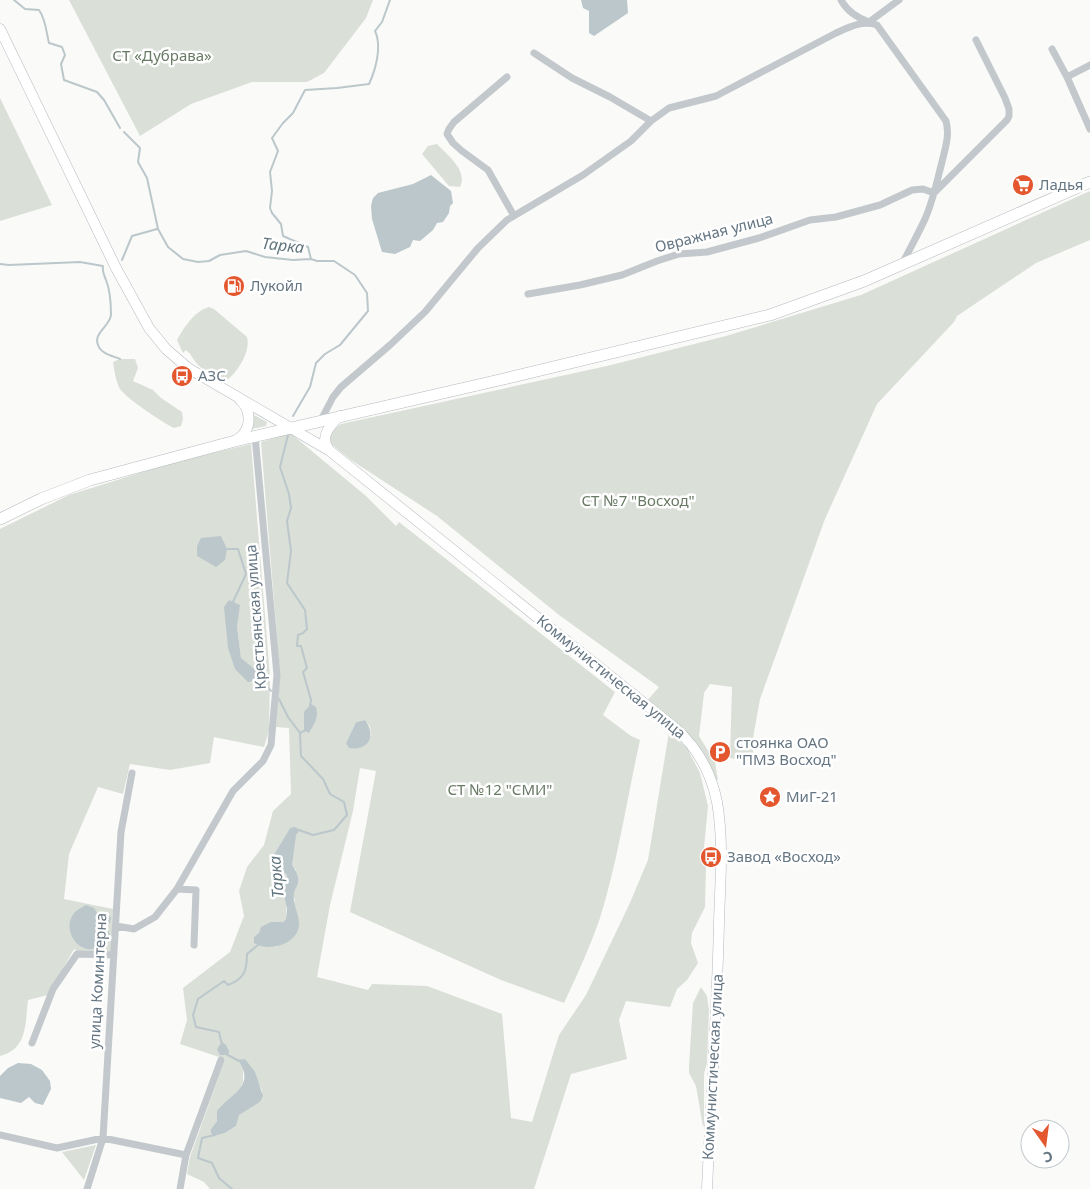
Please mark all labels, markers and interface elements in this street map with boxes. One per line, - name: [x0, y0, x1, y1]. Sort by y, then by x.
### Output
- park label: СТ «Дубрава»: [112, 45, 212, 65]
- supermarket icon: Ладья: [1011, 173, 1035, 197]
- place label: Ладья: [1039, 174, 1083, 194]
- street label: Овражная улица: [653, 208, 775, 256]
- water label: Тарка: [261, 232, 305, 258]
- fuel station icon: Лукойл: [222, 274, 246, 298]
- place label: Лукойл: [250, 275, 303, 295]
- bus stop icon: АЗС: [170, 364, 194, 388]
- place label: АЗС: [198, 365, 226, 385]
- park label: СТ №7 "Восход": [582, 490, 695, 510]
- street label: Крестьянская улица: [240, 544, 270, 690]
- street label: Коммунистическая улица: [533, 610, 690, 743]
- place label: стоянка ОАО "ПМЗ Восход": [736, 732, 837, 769]
- parking icon: стоянка ОАО "ПМЗ Восход": [708, 740, 732, 764]
- park label: СТ №12 "СМИ": [448, 779, 553, 799]
- place icon: МиГ-21: [758, 785, 782, 809]
- place label: МиГ-21: [786, 786, 838, 806]
- bus stop icon: Завод «Восход»: [699, 845, 723, 869]
- place label: Завод «Восход»: [727, 846, 841, 866]
- water label: Тарка: [263, 855, 289, 899]
- street label: улица Коминтерна: [83, 912, 111, 1049]
- street label: Коммунистическая улица: [697, 973, 727, 1161]
- north arrow: [1020, 1119, 1070, 1169]
- text: С: [1042, 1147, 1055, 1167]

